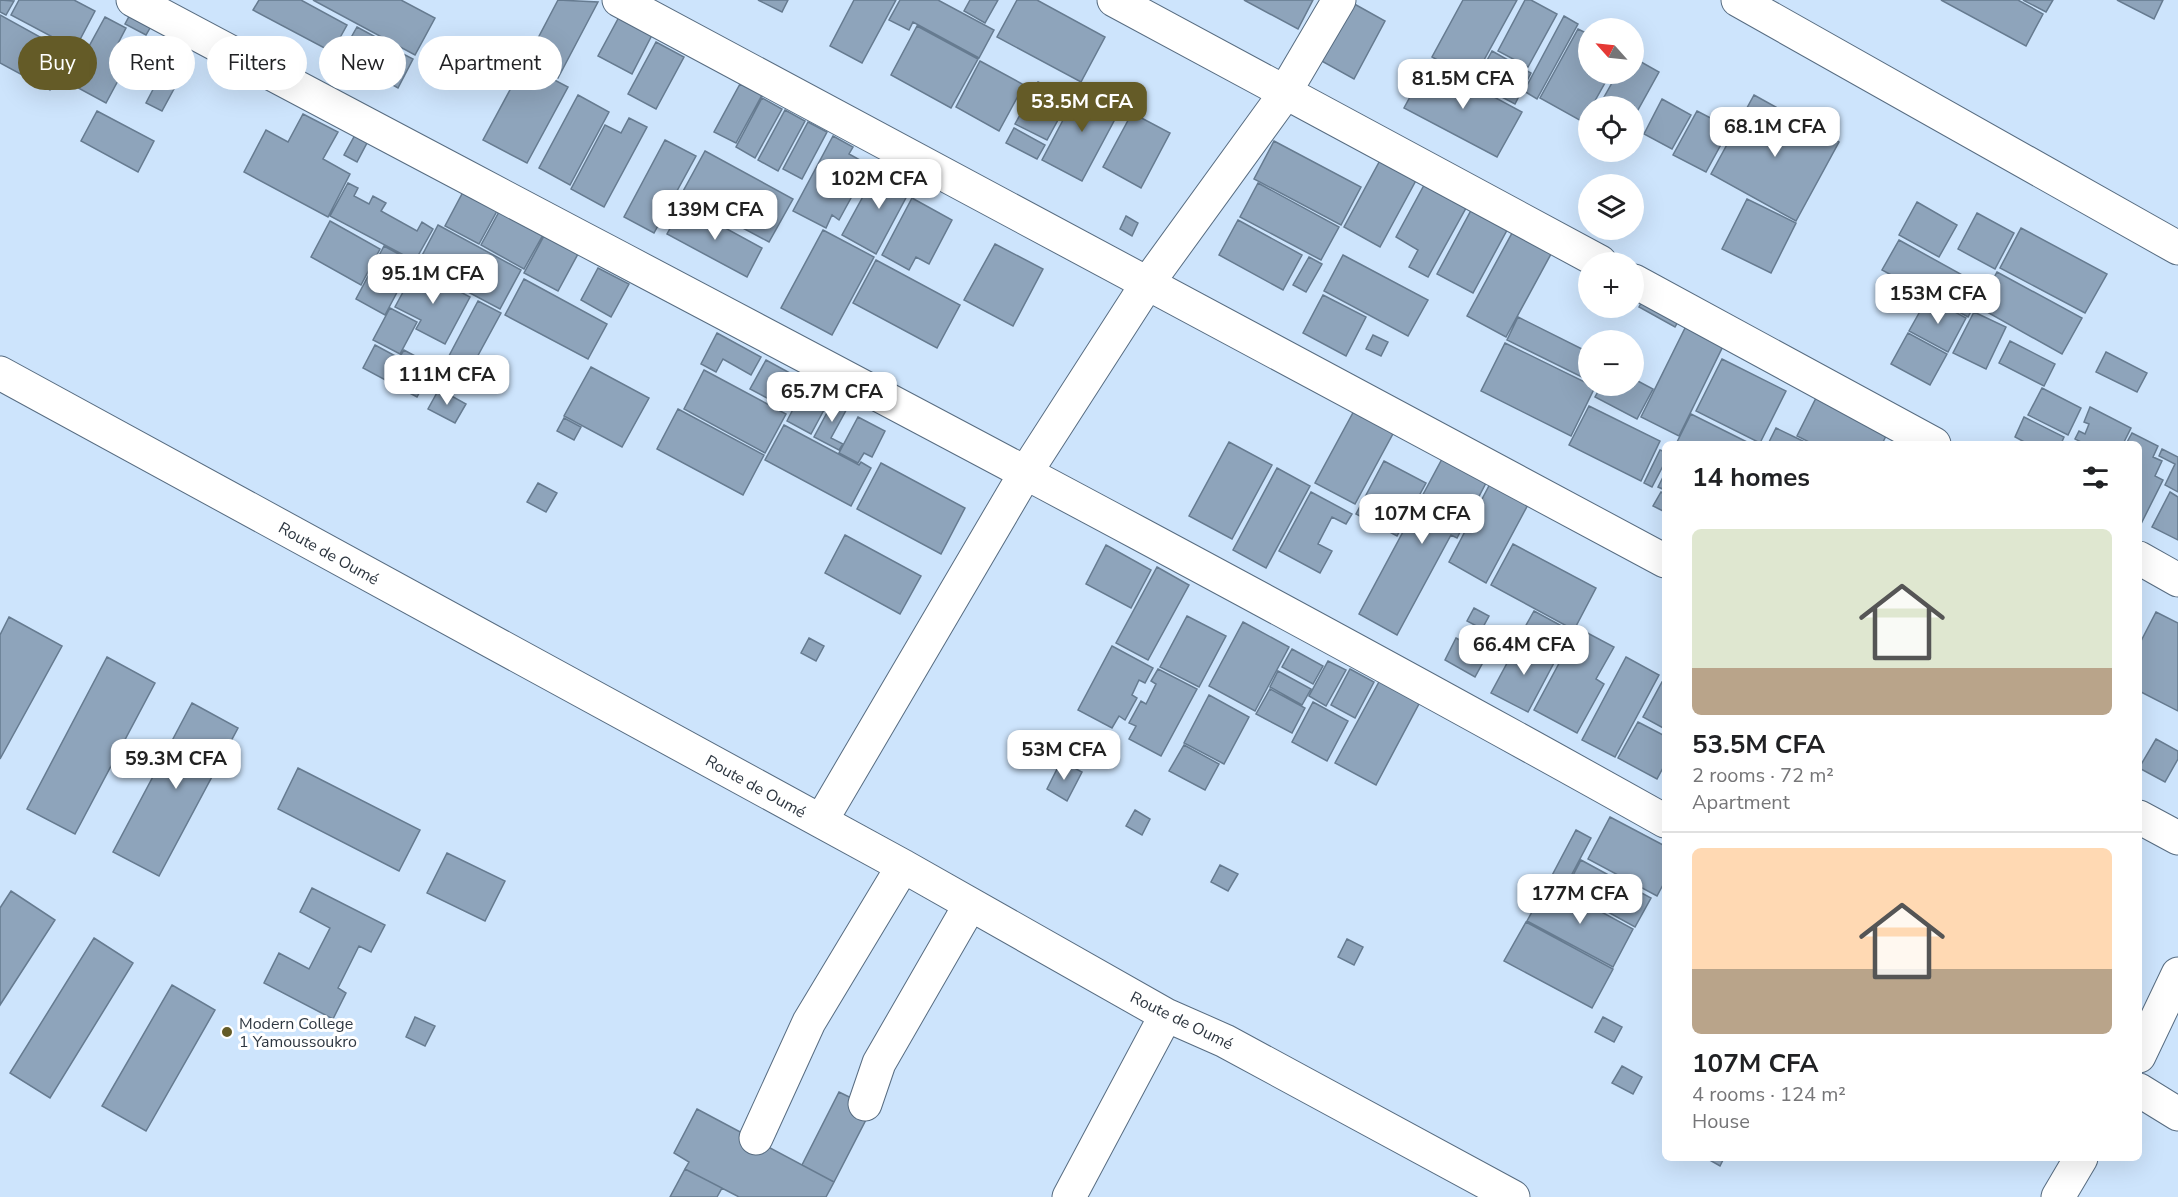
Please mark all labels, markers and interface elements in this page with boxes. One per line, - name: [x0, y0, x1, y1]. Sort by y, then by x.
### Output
- north arrow: [1578, 18, 1644, 84]
- map controls: [1578, 18, 1644, 396]
- chip: Buy: [18, 36, 97, 90]
- chip: Rent: [109, 36, 195, 90]
- chip: Filters: [207, 36, 307, 90]
- chip: New: [319, 36, 406, 90]
- chip: Apartment: [418, 36, 562, 90]
- pin: 81.5M CFA: [1394, 59, 1532, 110]
- text: 81.5M CFA: [1412, 65, 1514, 92]
- pin: 53.5M CFA: [1013, 82, 1151, 133]
- text: 53.5M CFA: [1031, 88, 1133, 115]
- button: locate: [1578, 96, 1644, 162]
- pin: 68.1M CFA: [1706, 107, 1844, 158]
- text: 68.1M CFA: [1724, 113, 1826, 140]
- pin: 102M CFA: [817, 159, 941, 210]
- text: 102M CFA: [830, 165, 928, 192]
- button: layers: [1578, 174, 1644, 240]
- pin: 139M CFA: [653, 190, 777, 241]
- text: 139M CFA: [666, 196, 764, 223]
- button: +: [1578, 252, 1644, 318]
- pin: 95.1M CFA: [364, 254, 502, 305]
- text: 95.1M CFA: [382, 260, 484, 287]
- pin: 153M CFA: [1876, 274, 2000, 325]
- text: 153M CFA: [1889, 280, 1987, 307]
- button: −: [1578, 330, 1644, 396]
- pin: 111M CFA: [385, 355, 509, 406]
- text: 111M CFA: [398, 361, 496, 388]
- pin: 65.7M CFA: [763, 372, 901, 423]
- text: 65.7M CFA: [781, 378, 883, 405]
- text: 14 homes: [1692, 460, 1810, 495]
- icon: filters: [2079, 461, 2112, 494]
- pin: 107M CFA: [1360, 494, 1484, 545]
- text: 107M CFA: [1373, 500, 1471, 527]
- street label: Route de Oumé: [274, 517, 383, 591]
- icon: home: [1848, 568, 1956, 676]
- pin: 66.4M CFA: [1455, 625, 1593, 676]
- text: 66.4M CFA: [1473, 631, 1575, 658]
- text: 53.5M CFA: [1692, 727, 1825, 762]
- pin: 53M CFA: [1009, 730, 1119, 781]
- text: 53M CFA: [1021, 736, 1107, 763]
- pin: 59.3M CFA: [107, 739, 245, 790]
- text: 59.3M CFA: [125, 745, 227, 772]
- street label: Route de Oumé: [701, 750, 810, 824]
- text: 2 rooms · 72 m²: [1692, 762, 1834, 789]
- text: Apartment: [1692, 789, 1790, 816]
- pin: 177M CFA: [1518, 874, 1642, 925]
- text: 177M CFA: [1531, 880, 1629, 907]
- icon: home: [1848, 887, 1956, 995]
- street label: Route de Oumé: [1126, 986, 1237, 1055]
- place label: Modern College 1 Yamoussoukro: [239, 1013, 357, 1053]
- marker: Modern College 1 Yamoussoukro: [220, 1025, 234, 1039]
- text: 107M CFA: [1692, 1046, 1819, 1081]
- text: 4 rooms · 124 m²: [1692, 1081, 1846, 1108]
- text: House: [1692, 1108, 1750, 1135]

